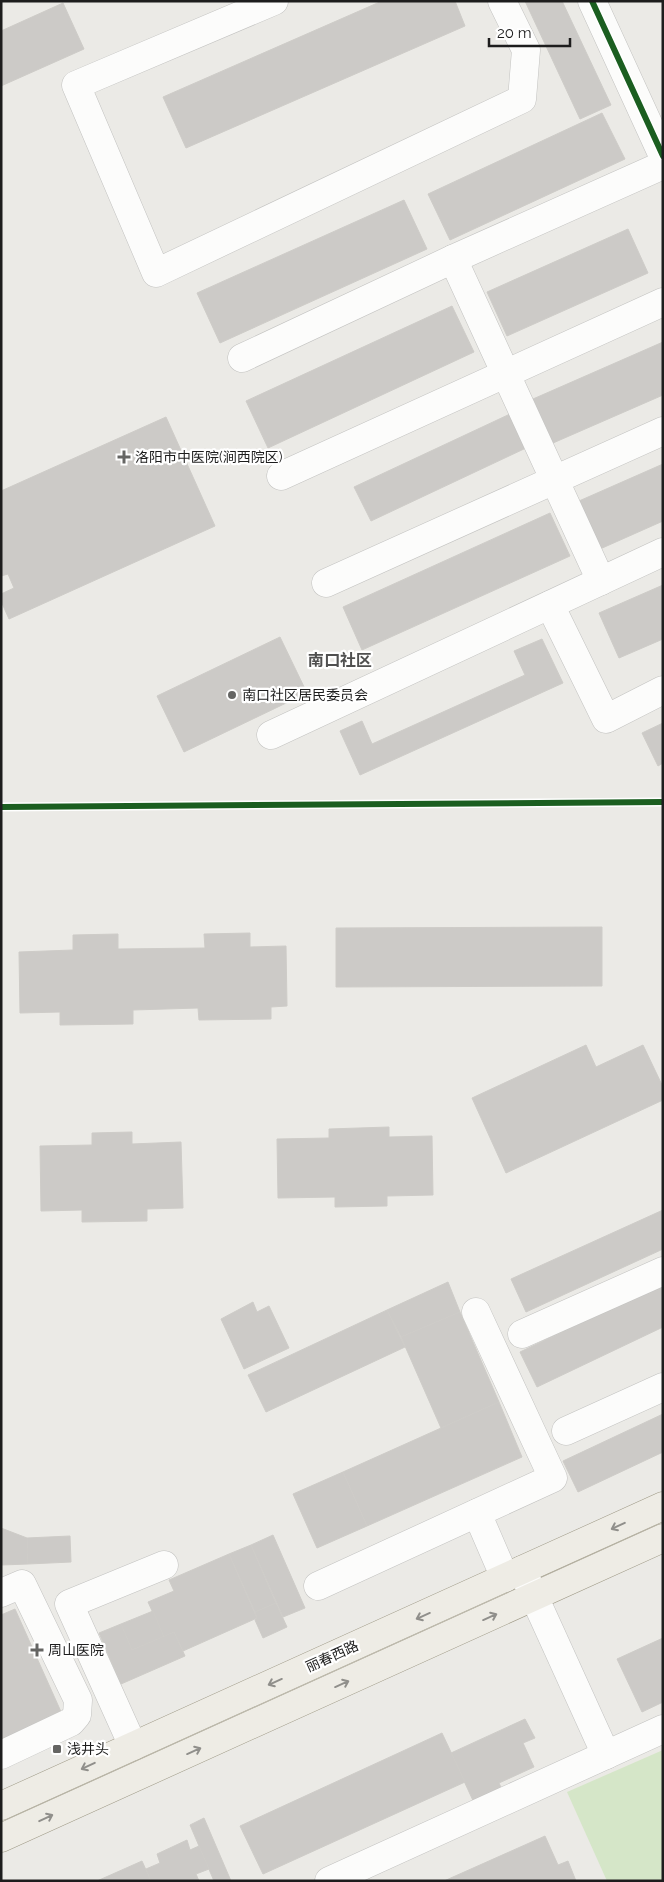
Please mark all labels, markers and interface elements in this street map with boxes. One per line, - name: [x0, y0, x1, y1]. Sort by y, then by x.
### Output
- scale bar: [489, 15, 570, 47]
- text: 20 m: [497, 24, 532, 42]
- place label: 洛阳市中医院(涧西院区): [135, 449, 283, 465]
- marker: 洛阳市中医院(涧西院区): [117, 450, 131, 464]
- district label: 南口社区: [308, 651, 372, 670]
- place label: 南口社区居民委员会: [242, 687, 368, 703]
- marker: 南口社区居民委员会: [226, 689, 238, 701]
- one-way arrow: [611, 1522, 626, 1531]
- one-way arrow: [416, 1611, 431, 1621]
- one-way arrow: [482, 1612, 497, 1622]
- street label: 丽春西路: [303, 1637, 361, 1675]
- place label: 周山医院: [48, 1642, 104, 1658]
- marker: 周山医院: [30, 1643, 44, 1657]
- one-way arrow: [268, 1678, 283, 1687]
- one-way arrow: [334, 1679, 349, 1688]
- place label: 浅井头: [67, 1741, 109, 1757]
- marker: 浅井头: [51, 1743, 63, 1755]
- one-way arrow: [186, 1745, 201, 1755]
- one-way arrow: [81, 1762, 96, 1771]
- one-way arrow: [38, 1812, 53, 1822]

